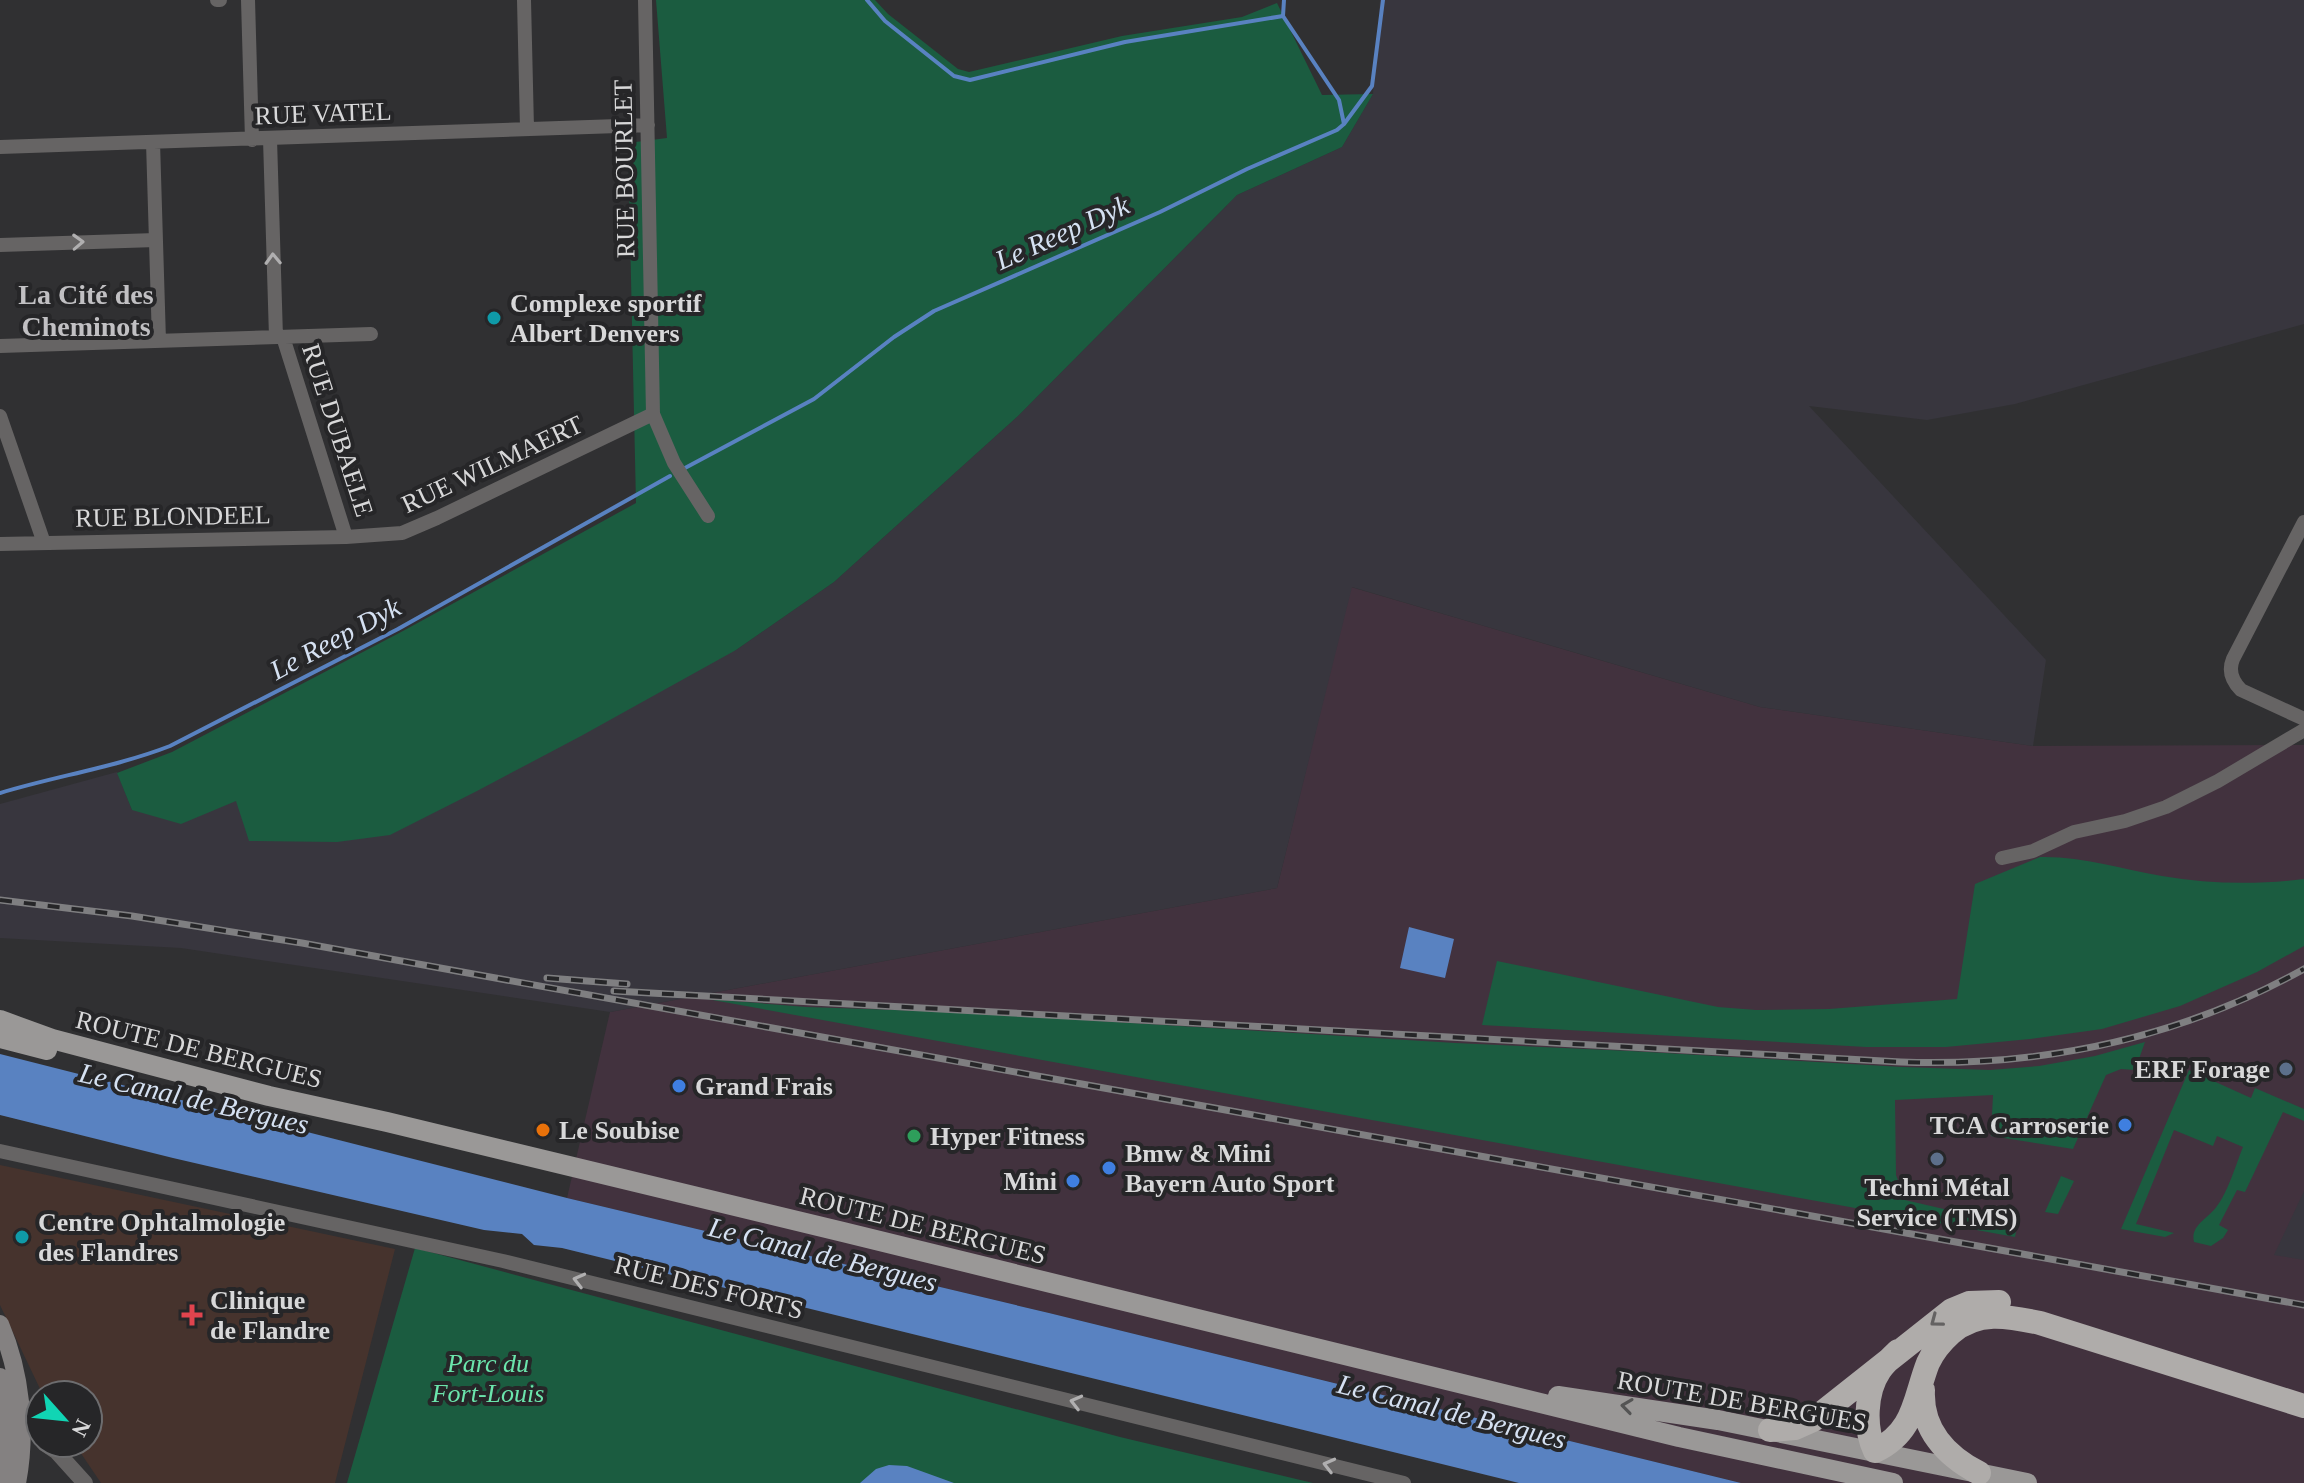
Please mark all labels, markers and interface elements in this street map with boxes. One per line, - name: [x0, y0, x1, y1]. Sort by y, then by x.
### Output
- street label: RUE BOURLET: [608, 79, 641, 258]
- street label: RUE VATEL: [254, 97, 392, 130]
- water label: Le Reep Dyk: [990, 189, 1134, 276]
- one-way arrow: [72, 234, 85, 251]
- one-way arrow: [265, 252, 282, 265]
- district label: La Cité des Cheminots: [18, 279, 154, 342]
- place label: Complexe sportif Albert Denvers: [510, 289, 702, 348]
- marker: Complexe sportif Albert Denvers: [485, 309, 503, 327]
- street label: RUE DUBAELE: [296, 340, 379, 520]
- street label: RUE WILMAERT: [397, 410, 588, 519]
- street label: RUE BLONDEEL: [75, 500, 271, 533]
- water label: Le Reep Dyk: [264, 591, 406, 686]
- street label: ROUTE DE BERGUES: [73, 1005, 325, 1094]
- place label: ERF Forage: [2135, 1055, 2270, 1084]
- water label: Le Canal de Bergues: [75, 1057, 312, 1140]
- marker: ERF Forage: [2277, 1060, 2295, 1078]
- place label: Grand Frais: [695, 1072, 833, 1101]
- marker: Grand Frais: [670, 1077, 688, 1095]
- place label: TCA Carroserie: [1930, 1111, 2109, 1140]
- place label: Le Soubise: [559, 1116, 680, 1145]
- marker: TCA Carroserie: [2116, 1116, 2134, 1134]
- marker: Le Soubise: [534, 1121, 552, 1139]
- place label: Hyper Fitness: [930, 1122, 1085, 1151]
- marker: Hyper Fitness: [905, 1127, 923, 1145]
- place label: Bmw & Mini Bayern Auto Sport: [1125, 1139, 1335, 1198]
- marker: Techni Métal Service (TMS): [1928, 1150, 1946, 1168]
- marker: Bmw & Mini Bayern Auto Sport: [1100, 1159, 1118, 1177]
- place label: Mini: [1004, 1167, 1057, 1196]
- marker: Mini: [1064, 1172, 1082, 1190]
- place label: Techni Métal Service (TMS): [1856, 1173, 2018, 1232]
- street label: ROUTE DE BERGUES: [797, 1181, 1049, 1270]
- place label: Centre Ophtalmologie des Flandres: [38, 1208, 285, 1267]
- water label: Le Canal de Bergues: [704, 1211, 941, 1298]
- marker: Centre Ophtalmologie des Flandres: [13, 1228, 31, 1246]
- street label: RUE DES FORTS: [612, 1250, 806, 1325]
- one-way arrow: [573, 1272, 586, 1289]
- place label: Clinique de Flandre: [210, 1286, 330, 1345]
- marker: Clinique de Flandre: [181, 1304, 203, 1326]
- one-way arrow: [1931, 1311, 1945, 1325]
- park label: Parc du Fort-Louis: [431, 1349, 544, 1408]
- street label: ROUTE DE BERGUES: [1615, 1365, 1869, 1438]
- water label: Le Canal de Bergues: [1333, 1368, 1570, 1455]
- north arrow: [24, 1379, 104, 1459]
- one-way arrow: [1070, 1394, 1084, 1411]
- one-way arrow: [1620, 1398, 1634, 1415]
- text: N: [67, 1415, 96, 1441]
- one-way arrow: [1322, 1457, 1336, 1474]

